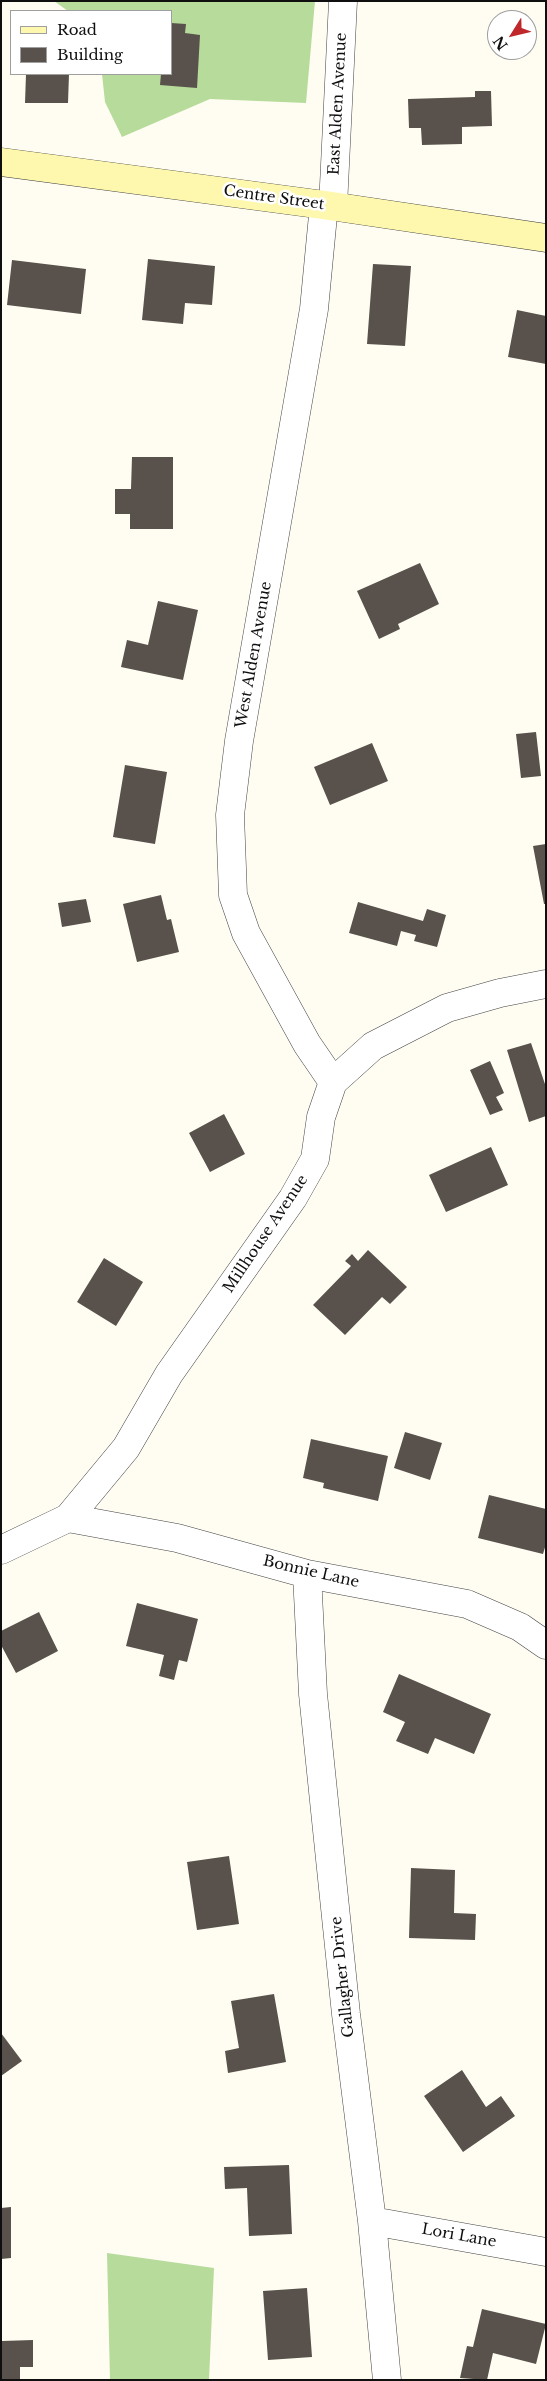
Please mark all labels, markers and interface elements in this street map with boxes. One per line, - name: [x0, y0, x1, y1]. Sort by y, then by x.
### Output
- legend: [10, 10, 172, 75]
- north arrow: [487, 10, 537, 60]
- text: Road: [57, 20, 97, 39]
- street label: East Alden Avenue: [325, 32, 351, 176]
- text: N: [490, 33, 512, 54]
- text: Building: [57, 45, 123, 64]
- street label: Centre Street: [222, 182, 326, 214]
- street label: West Alden Avenue: [232, 580, 276, 730]
- street label: Millhouse Avenue: [220, 1172, 312, 1296]
- street label: Bonnie Lane: [261, 1552, 361, 1592]
- street label: Gallagher Drive: [328, 1916, 358, 2038]
- street label: Lori Lane: [420, 2221, 498, 2251]

